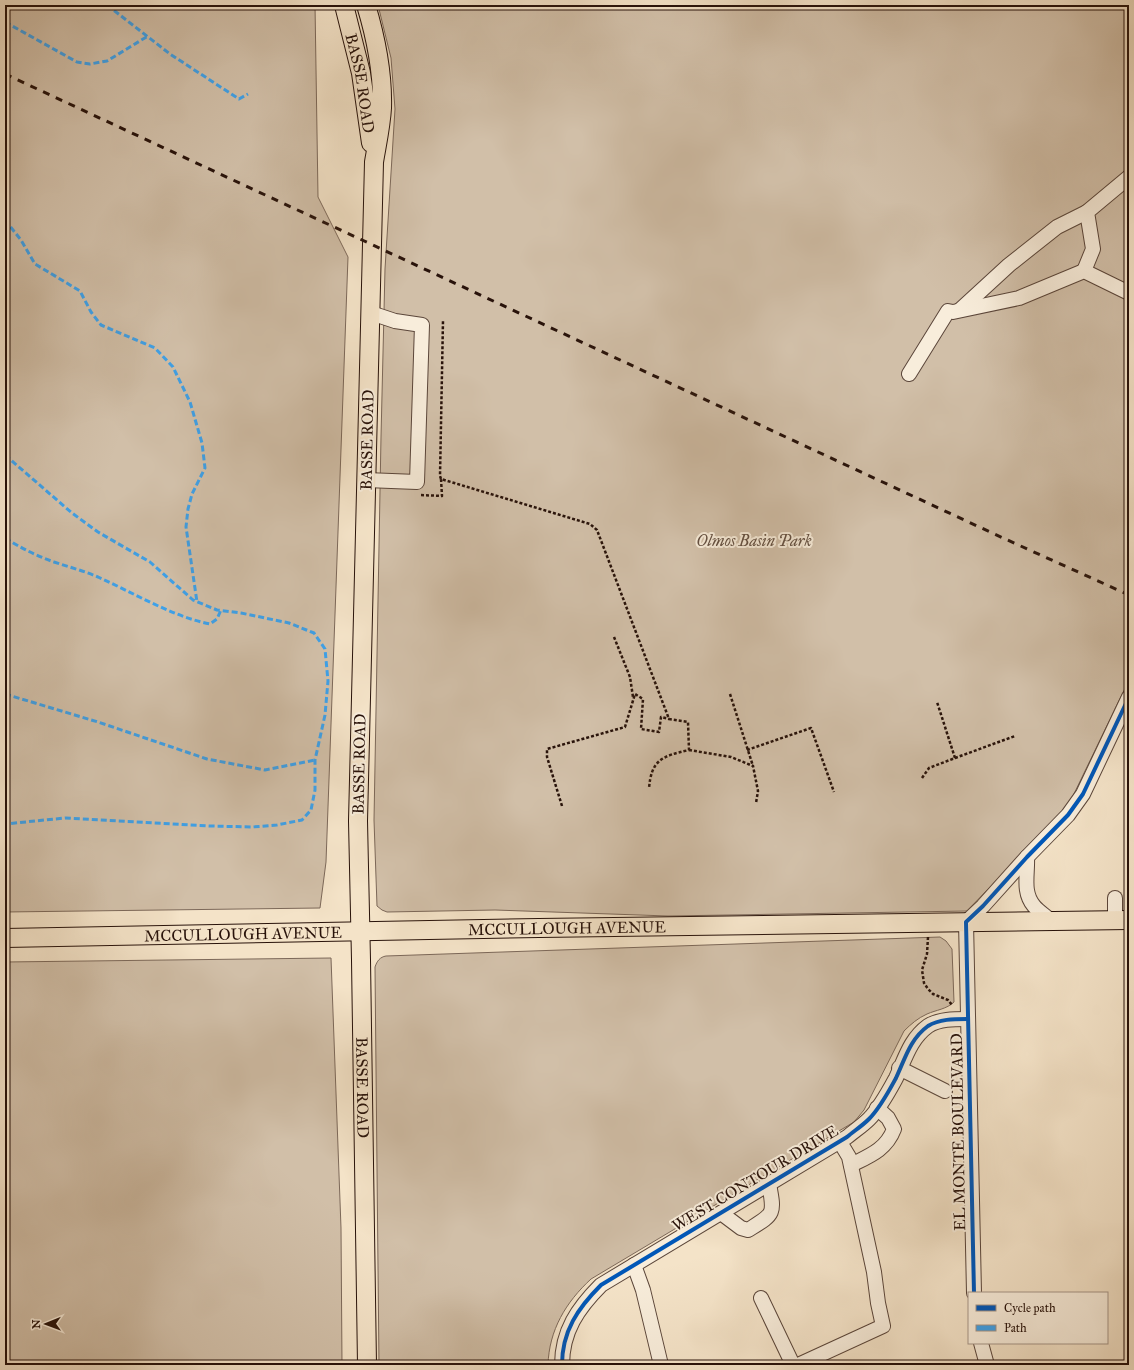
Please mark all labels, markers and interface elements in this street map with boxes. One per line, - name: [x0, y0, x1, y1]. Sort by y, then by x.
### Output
- street label: BASSE ROAD: [342, 31, 379, 134]
- street label: BASSE ROAD: [357, 389, 377, 491]
- park label: Olmos Basin Park: [696, 531, 812, 550]
- street label: BASSE ROAD: [349, 713, 369, 815]
- street label: MCCULLOUGH AVENUE: [468, 917, 666, 939]
- street label: MCCULLOUGH AVENUE: [144, 922, 342, 945]
- street label: EL MONTE BOULEVARD: [947, 1033, 969, 1231]
- street label: BASSE ROAD: [353, 1037, 373, 1138]
- street label: WEST CONTOUR DRIVE: [669, 1121, 841, 1235]
- legend: [968, 1292, 1108, 1344]
- text: Cycle path: [1004, 1301, 1056, 1315]
- north arrow: [26, 1304, 66, 1344]
- text: N: [30, 1319, 43, 1329]
- text: Path: [1004, 1321, 1027, 1335]

